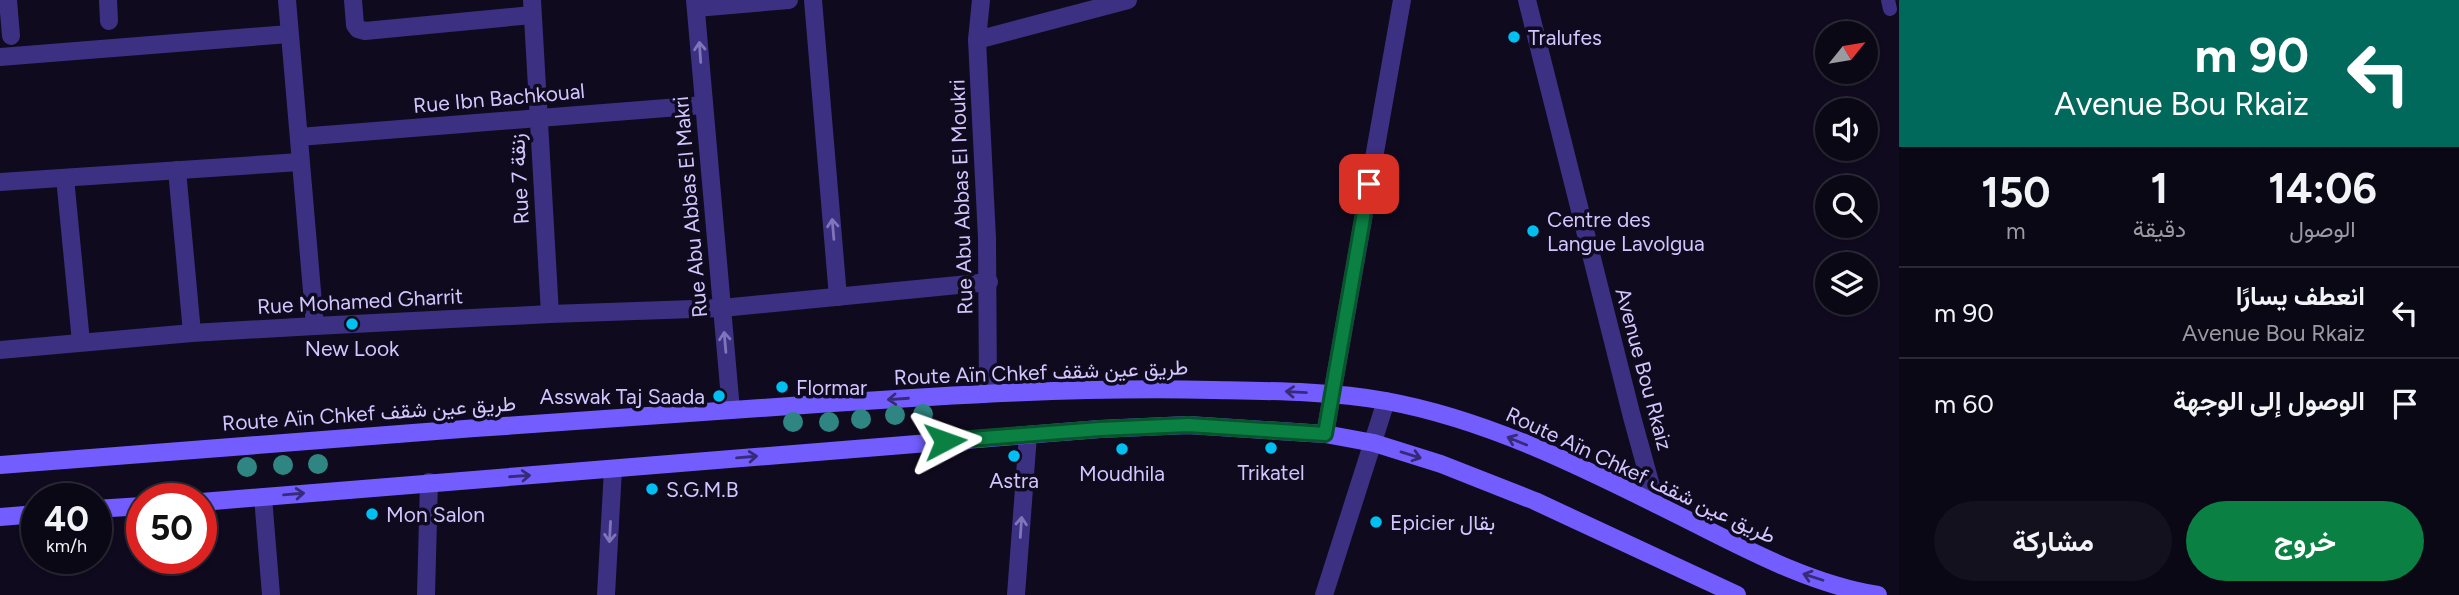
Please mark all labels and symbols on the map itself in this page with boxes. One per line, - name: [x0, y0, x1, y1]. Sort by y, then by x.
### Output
- north arrow: [1815, 21, 1878, 84]
- place label: Tralufes: [1528, 25, 1602, 50]
- marker: Tralufes: [1506, 29, 1522, 45]
- one-way arrow: [693, 41, 706, 64]
- street label: Rue Ibn Bachkoual: [412, 78, 586, 118]
- street label: Rue Abu Abbas El Moukri: [944, 79, 978, 315]
- street label: Rue Abu Abbas El Makri: [668, 95, 712, 319]
- street label: Rue 7 زنقة: [504, 133, 535, 225]
- pin: [1339, 154, 1399, 214]
- place label: Centre des Langue Lavolgua: [1547, 207, 1705, 256]
- one-way arrow: [826, 218, 839, 240]
- marker: Centre des Langue Lavolgua: [1525, 223, 1541, 239]
- street label: Rue Mohamed Gharrit: [256, 283, 464, 319]
- street label: Avenue Bou Rkaiz: [1610, 285, 1678, 453]
- marker: New Look: [344, 316, 360, 332]
- one-way arrow: [718, 331, 731, 354]
- place label: New Look: [305, 336, 400, 361]
- street label: Route Aïn Chkef طريق عين شقف: [893, 354, 1189, 391]
- place label: Flormar: [796, 375, 867, 400]
- marker: Flormar: [774, 379, 790, 395]
- place label: Asswak Taj Saada: [540, 384, 705, 409]
- one-way arrow: [1285, 385, 1308, 398]
- marker: Asswak Taj Saada: [711, 388, 727, 404]
- street label: Route Aïn Chkef طريق عين شقف: [221, 390, 517, 437]
- one-way arrow: [886, 392, 909, 405]
- street label: Route Aïn Chkef طريق عين شقف: [1502, 401, 1780, 549]
- position arrow: [908, 404, 982, 478]
- one-way arrow: [1507, 433, 1528, 446]
- marker: Trikatel: [1263, 440, 1279, 456]
- marker: Moudhila: [1114, 441, 1130, 457]
- marker: Astra: [1006, 448, 1022, 464]
- one-way arrow: [735, 450, 758, 463]
- one-way arrow: [1400, 450, 1422, 462]
- place label: Trikatel: [1237, 460, 1305, 485]
- place label: Moudhila: [1079, 461, 1165, 486]
- place label: Astra: [989, 468, 1039, 493]
- one-way arrow: [509, 469, 532, 482]
- place label: S.G.M.B: [666, 477, 739, 502]
- marker: S.G.M.B: [644, 481, 660, 497]
- speed limit sign: 50: [126, 483, 217, 574]
- one-way arrow: [282, 487, 305, 500]
- place label: Mon Salon: [386, 502, 485, 527]
- marker: Mon Salon: [364, 506, 380, 522]
- place label: Epicier بقال: [1390, 510, 1495, 535]
- marker: Epicier بقال: [1368, 514, 1384, 530]
- one-way arrow: [1015, 516, 1028, 539]
- one-way arrow: [603, 520, 616, 543]
- one-way arrow: [1802, 570, 1824, 582]

